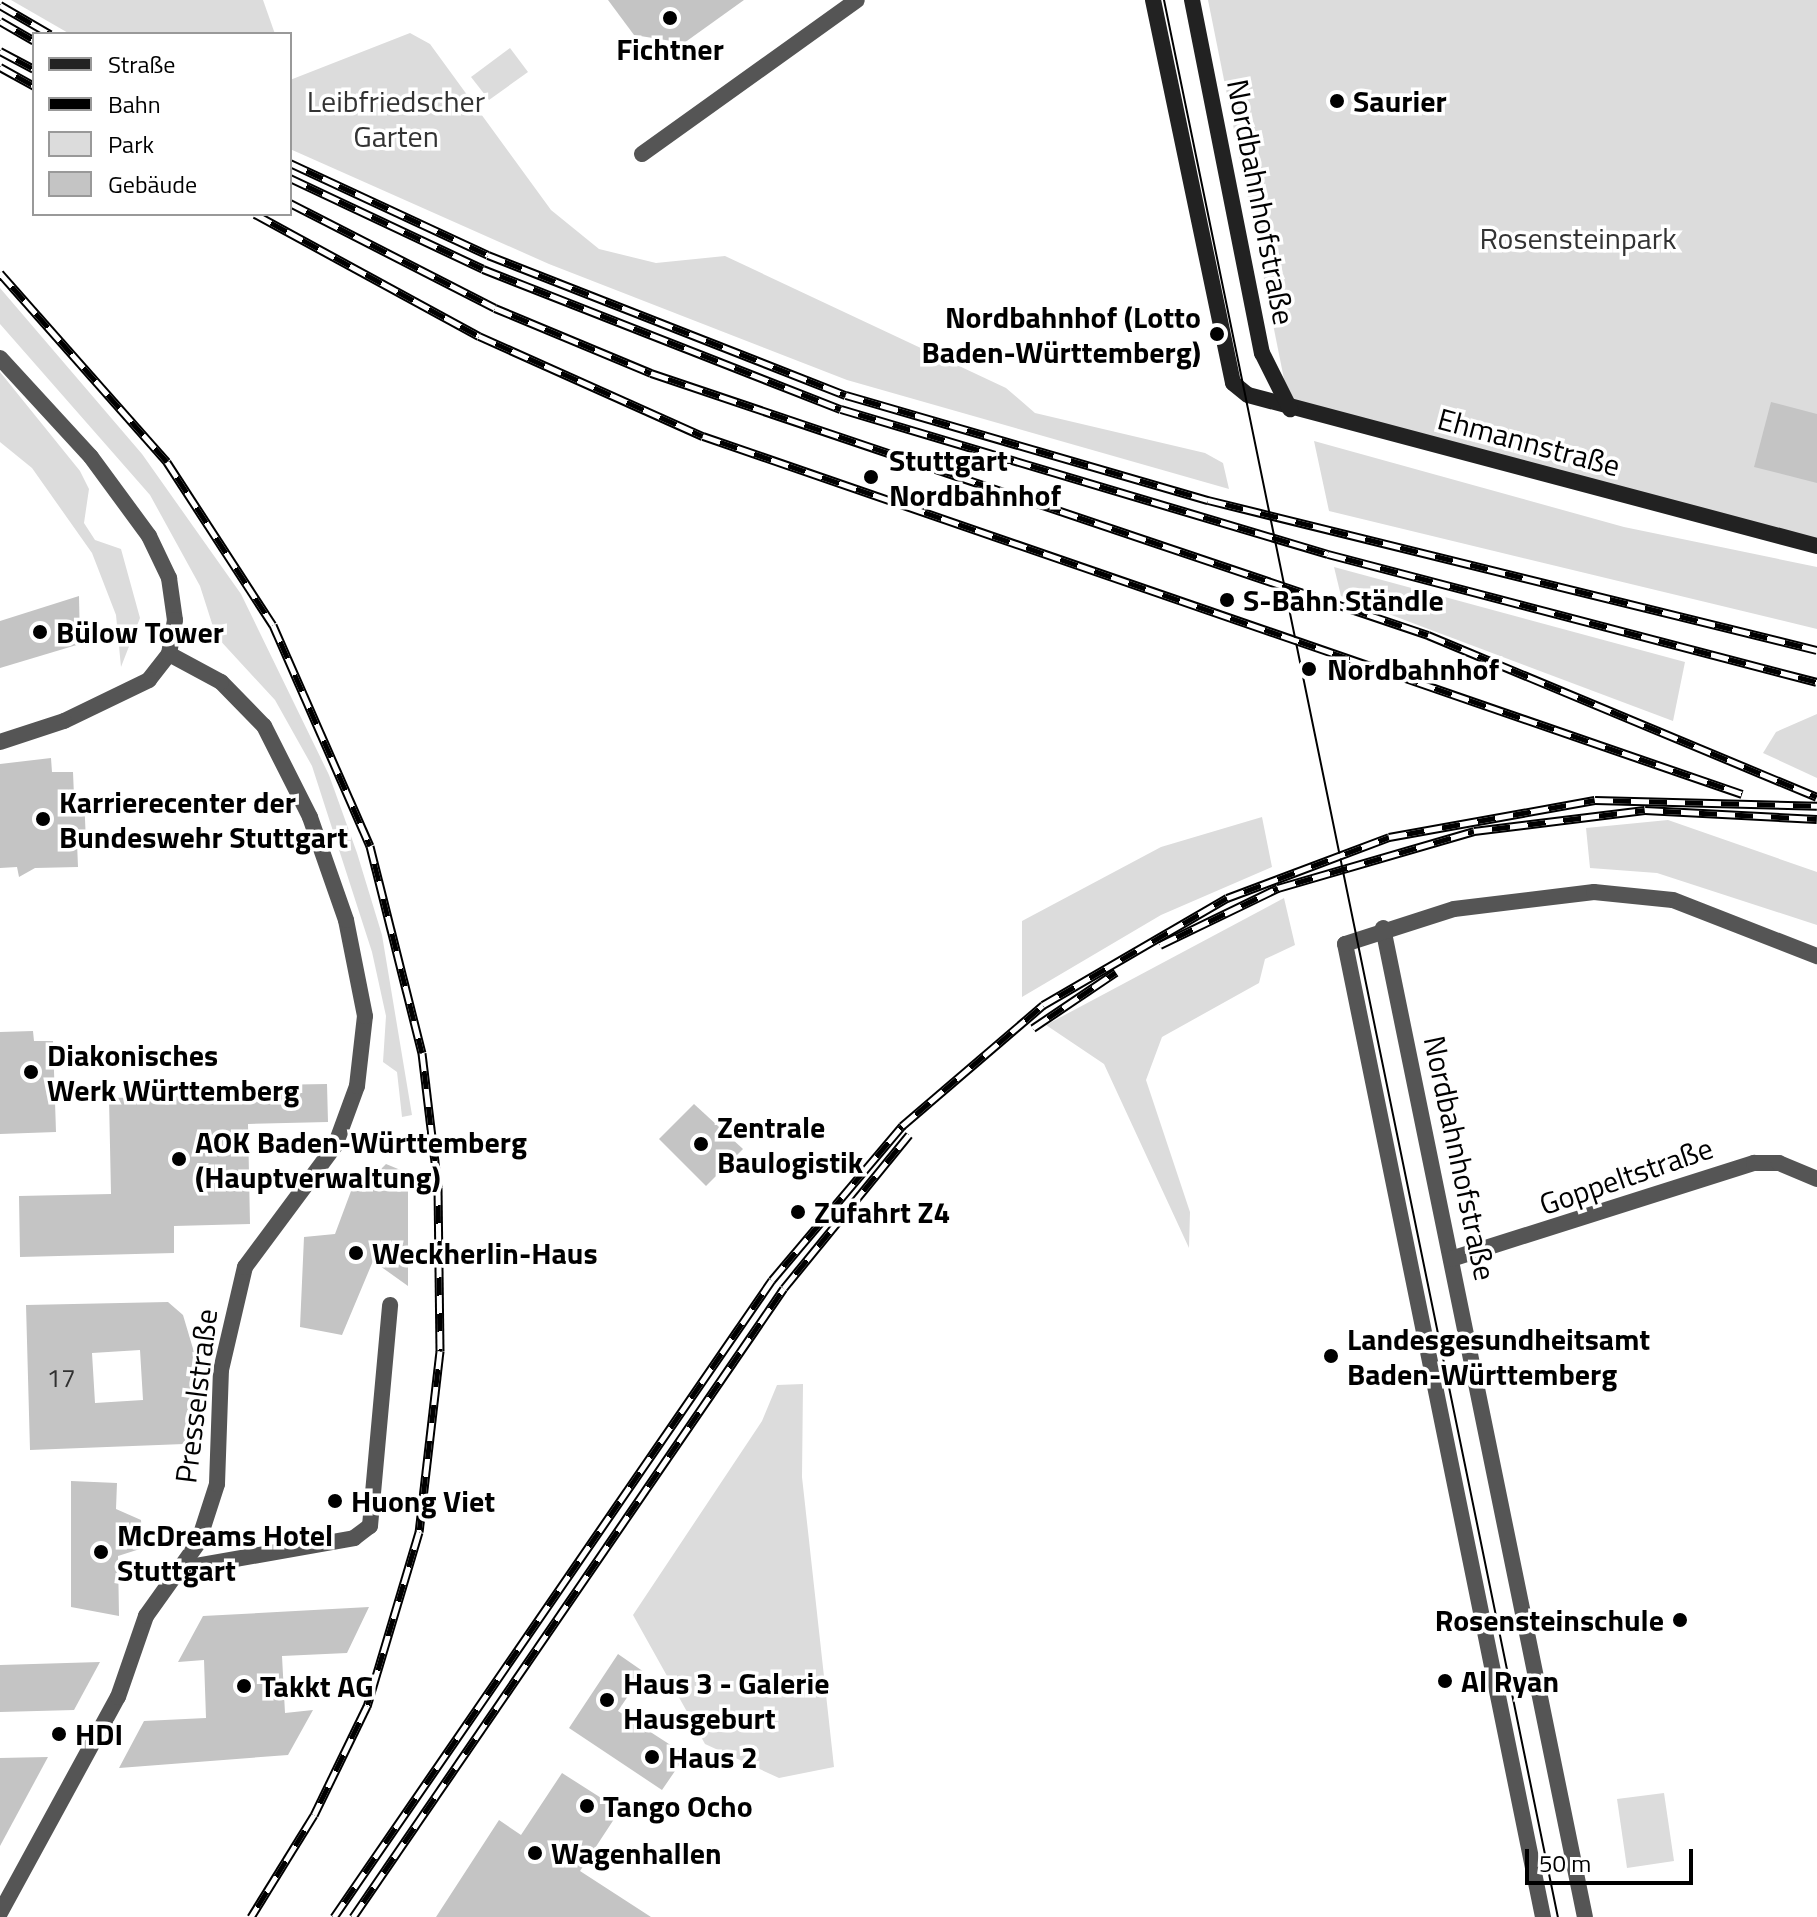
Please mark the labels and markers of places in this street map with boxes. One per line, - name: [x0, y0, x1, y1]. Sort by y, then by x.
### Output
- marker: Fichtner: [661, 9, 679, 27]
- place label: Fichtner: [616, 31, 724, 67]
- place label: Saurier: [1353, 83, 1447, 119]
- marker: Saurier: [1328, 92, 1346, 110]
- place label: Nordbahnhof (Lotto Baden-Württemberg): [922, 299, 1201, 370]
- marker: Nordbahnhof (Lotto Baden-Württemberg): [1208, 325, 1226, 343]
- place label: Stuttgart Nordbahnhof: [889, 442, 1061, 512]
- marker: Stuttgart Nordbahnhof: [860, 466, 882, 488]
- place label: S-Bahn Ständle: [1243, 582, 1444, 618]
- marker: S-Bahn Ständle: [1218, 591, 1236, 609]
- place label: Bülow Tower: [56, 614, 224, 650]
- marker: Bülow Tower: [31, 623, 49, 641]
- place label: Nordbahnhof: [1327, 651, 1499, 687]
- marker: Nordbahnhof: [1298, 658, 1320, 680]
- place label: Karrierecenter der Bundeswehr Stuttgart: [59, 784, 348, 854]
- marker: Karrierecenter der Bundeswehr Stuttgart: [34, 810, 52, 828]
- place label: Diakonisches Werk Württemberg: [47, 1037, 299, 1108]
- marker: Diakonisches Werk Württemberg: [22, 1063, 40, 1081]
- place label: Zentrale Baulogistik: [717, 1109, 863, 1180]
- place label: AOK Baden-Württemberg (Hauptverwaltung): [195, 1124, 527, 1194]
- marker: Zentrale Baulogistik: [692, 1135, 710, 1153]
- marker: AOK Baden-Württemberg (Hauptverwaltung): [170, 1150, 188, 1168]
- place label: Zufahrt Z4: [814, 1194, 950, 1230]
- marker: Zufahrt Z4: [789, 1203, 807, 1221]
- place label: Weckherlin-Haus: [372, 1235, 598, 1271]
- marker: Weckherlin-Haus: [347, 1244, 365, 1262]
- place label: Landesgesundheitsamt Baden-Württemberg: [1347, 1321, 1650, 1392]
- marker: Landesgesundheitsamt Baden-Württemberg: [1322, 1347, 1340, 1365]
- place label: Huong Viet: [351, 1483, 495, 1519]
- marker: Huong Viet: [326, 1492, 344, 1510]
- place label: McDreams Hotel Stuttgart: [117, 1517, 333, 1588]
- marker: McDreams Hotel Stuttgart: [92, 1543, 110, 1561]
- place label: Rosensteinschule: [1435, 1602, 1664, 1638]
- marker: Rosensteinschule: [1671, 1611, 1689, 1629]
- place label: Al Ryan: [1461, 1663, 1559, 1699]
- place label: Haus 3 - Galerie Hausgeburt: [623, 1665, 829, 1736]
- place label: Takkt AG: [260, 1668, 373, 1704]
- marker: Al Ryan: [1436, 1672, 1454, 1690]
- marker: Takkt AG: [235, 1677, 253, 1695]
- marker: Haus 3 - Galerie Hausgeburt: [598, 1691, 616, 1709]
- place label: HDI: [75, 1716, 123, 1752]
- marker: HDI: [50, 1725, 68, 1743]
- place label: Haus 2: [668, 1739, 758, 1775]
- marker: Haus 2: [643, 1748, 661, 1766]
- place label: Tango Ocho: [603, 1788, 753, 1824]
- marker: Tango Ocho: [578, 1797, 596, 1815]
- place label: Wagenhallen: [551, 1835, 722, 1871]
- marker: Wagenhallen: [526, 1844, 544, 1862]

